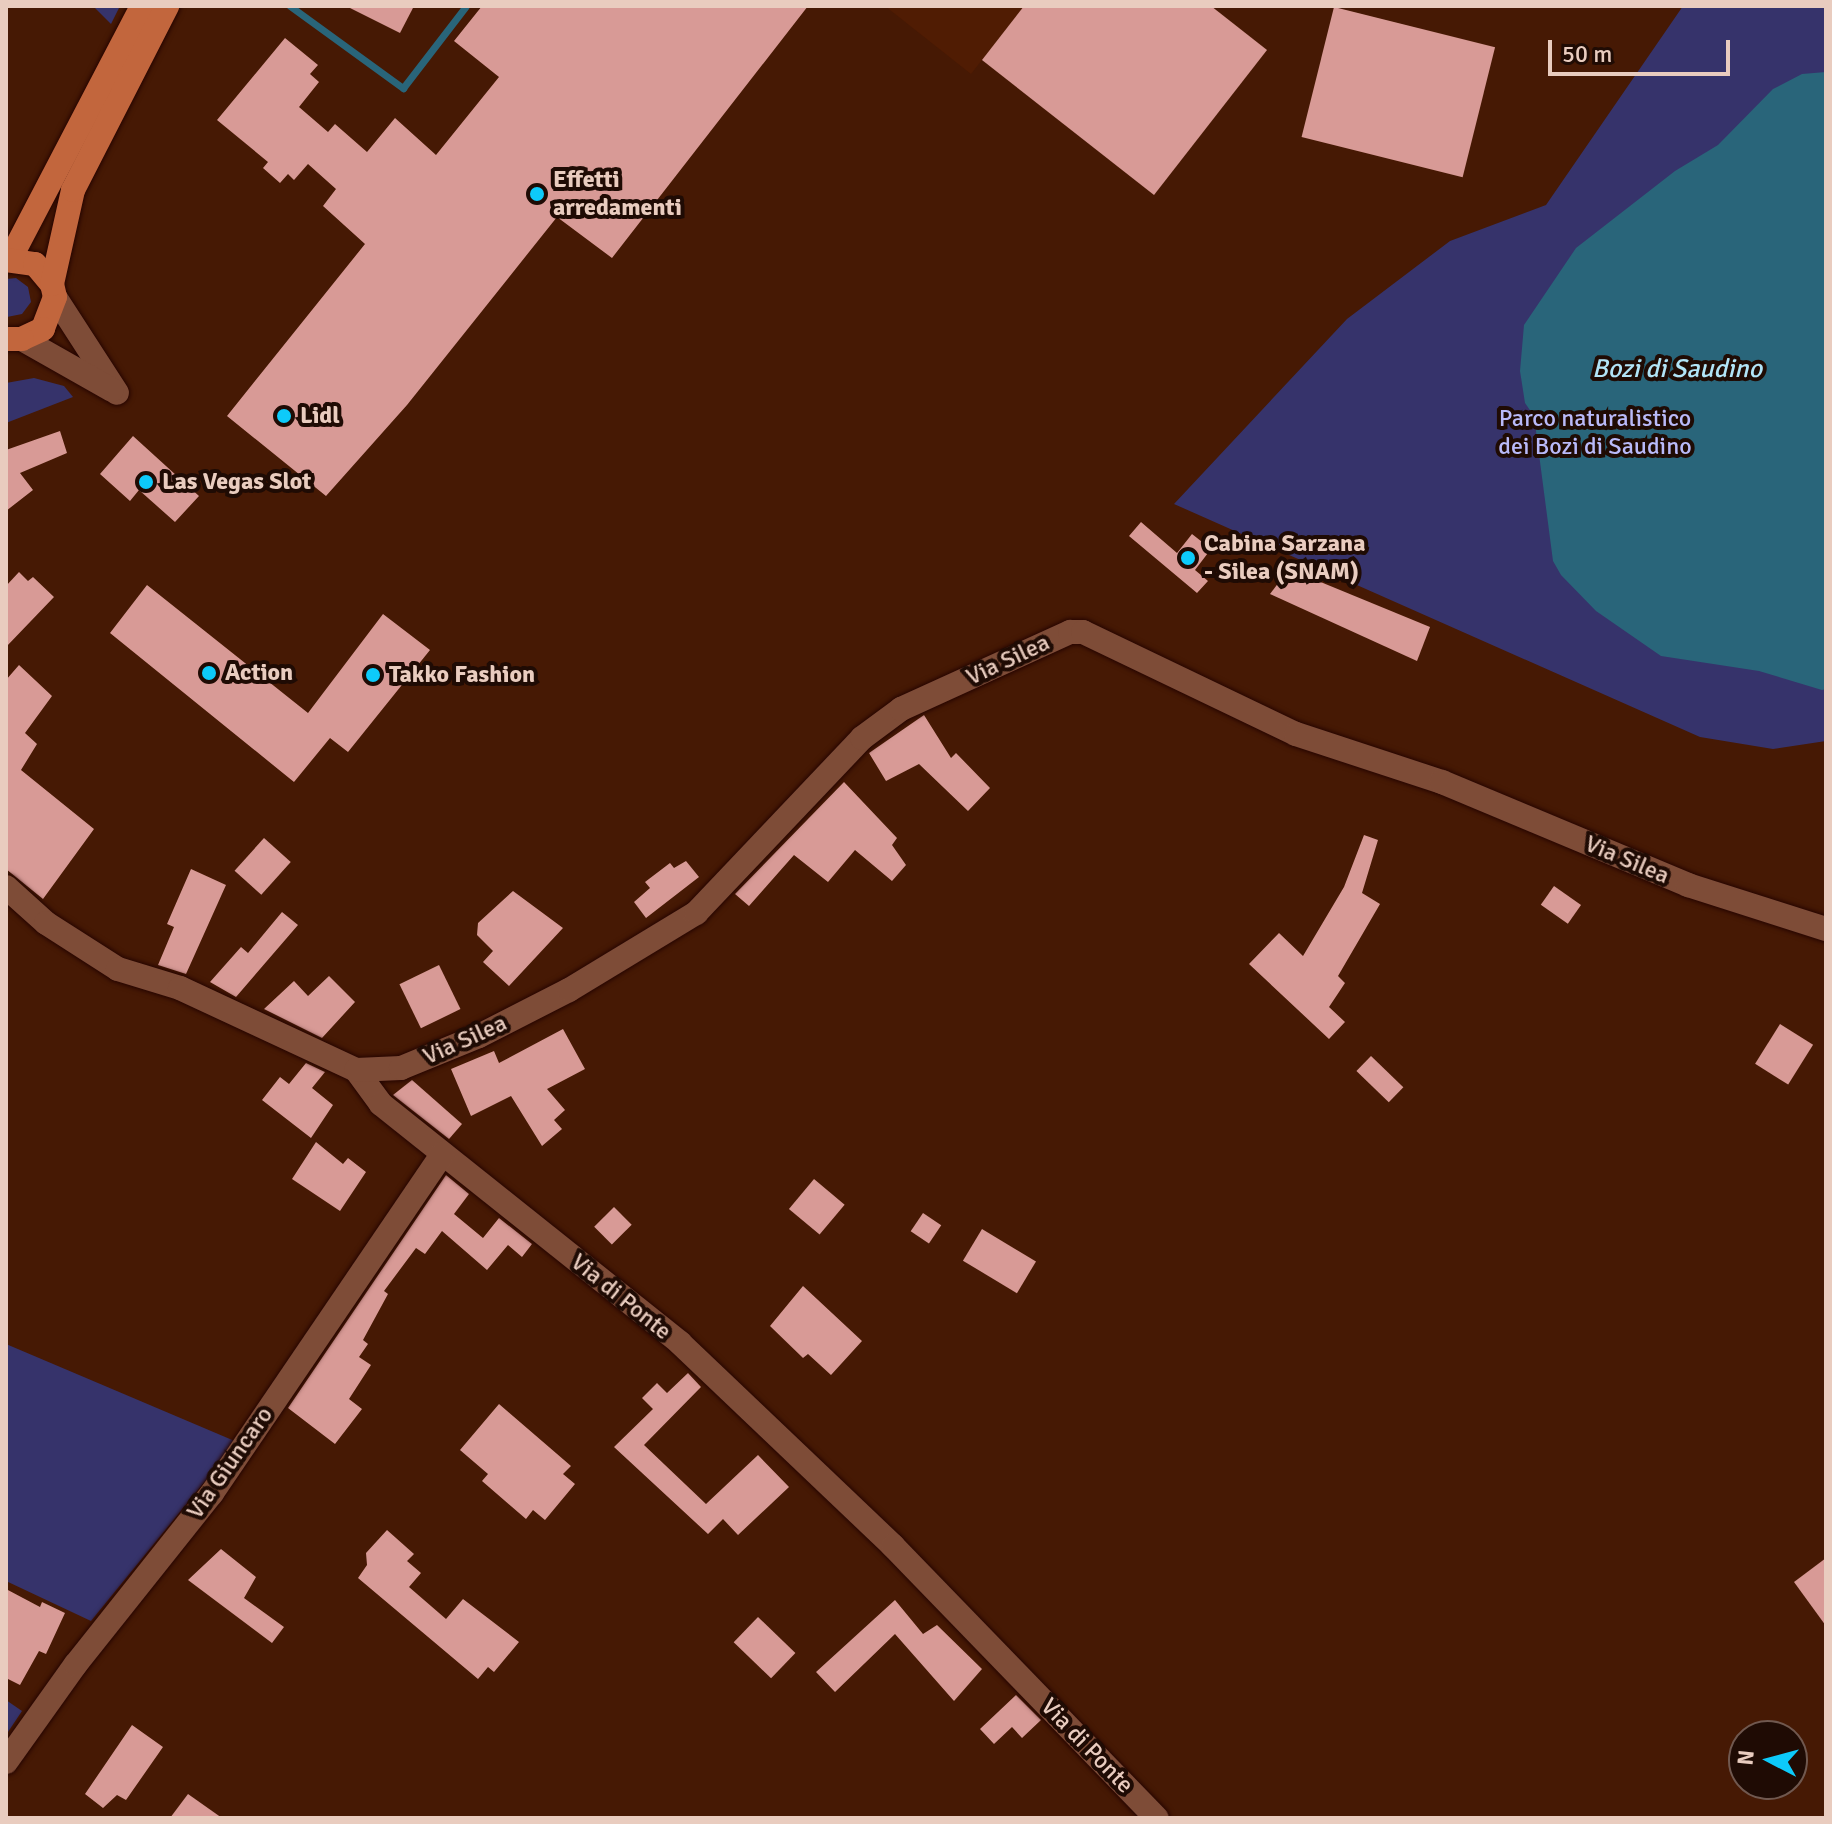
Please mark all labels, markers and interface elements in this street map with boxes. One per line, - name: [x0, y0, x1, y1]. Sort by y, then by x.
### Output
- scale bar: [1552, 24, 1734, 74]
- text: 50 m: [1562, 39, 1612, 69]
- place label: Effetti arredamenti: [553, 166, 682, 222]
- marker: Effetti arredamenti: [528, 185, 546, 203]
- water label: Bozi di Saudino: [1592, 354, 1762, 386]
- place label: Lidl: [300, 402, 340, 430]
- park label: Parco naturalistico dei Bozi di Saudino: [1498, 405, 1692, 461]
- marker: Lidl: [275, 407, 293, 425]
- place label: Las Vegas Slot: [162, 468, 311, 496]
- marker: Las Vegas Slot: [137, 473, 155, 491]
- place label: Cabina Sarzana - Silea (SNAM): [1204, 530, 1366, 586]
- marker: Cabina Sarzana - Silea (SNAM): [1179, 549, 1197, 567]
- street label: Via Silea: [962, 628, 1054, 692]
- place label: Action: [225, 659, 293, 687]
- place label: Takko Fashion: [389, 661, 535, 689]
- marker: Action: [200, 664, 218, 682]
- marker: Takko Fashion: [364, 666, 382, 684]
- street label: Via Silea: [1581, 829, 1673, 891]
- street label: Via Silea: [419, 1009, 511, 1071]
- street label: Via di Ponte: [565, 1248, 677, 1346]
- street label: Via Giuncaro: [181, 1401, 279, 1525]
- street label: Via di Ponte: [1035, 1693, 1139, 1799]
- north arrow: [1728, 1720, 1808, 1800]
- text: N: [1731, 1749, 1760, 1767]

